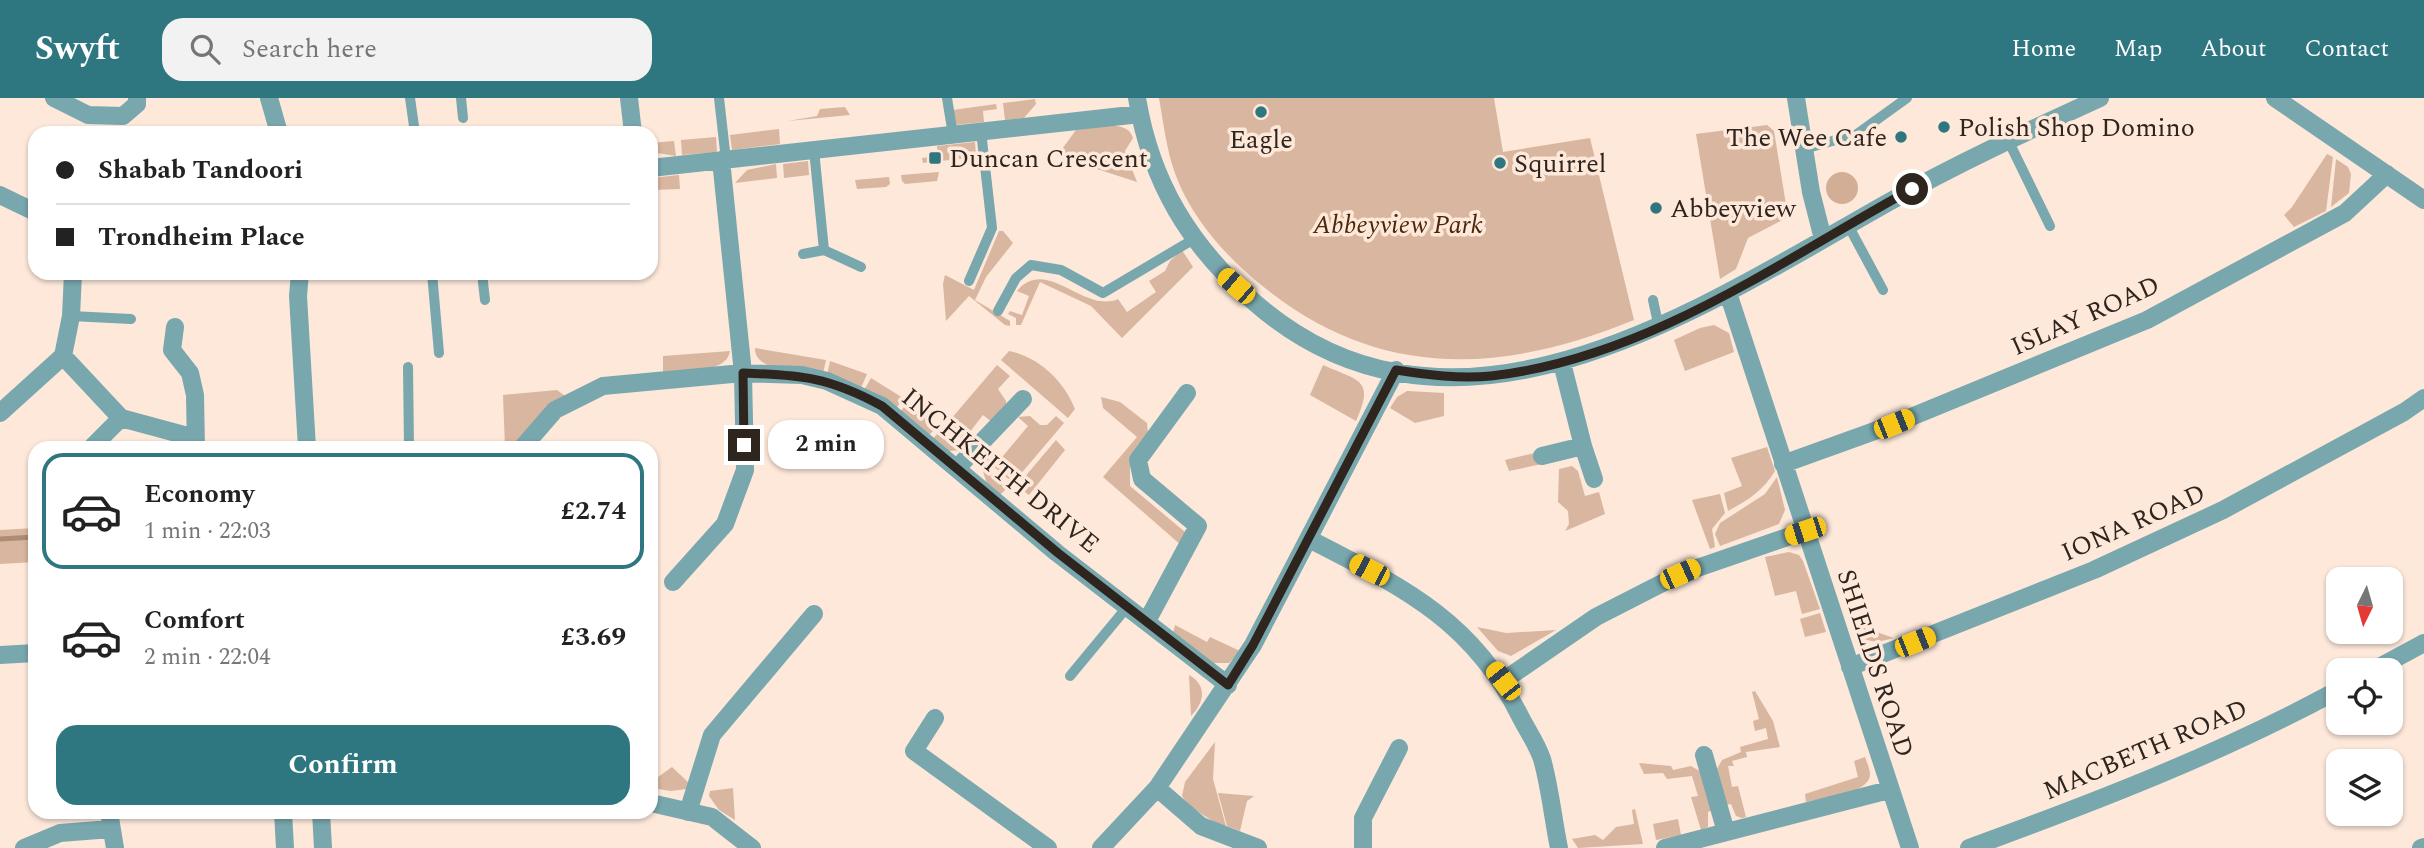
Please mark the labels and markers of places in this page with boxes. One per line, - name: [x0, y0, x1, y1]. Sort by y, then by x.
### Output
- marker: Eagle: [1253, 104, 1269, 120]
- place label: Polish Shop Domino: [1958, 108, 2195, 148]
- place label: The Wee Cafe: [1726, 118, 1887, 158]
- marker: Polish Shop Domino: [1936, 119, 1952, 135]
- place label: Eagle: [1229, 120, 1293, 160]
- marker: The Wee Cafe: [1893, 129, 1909, 145]
- place label: Duncan Crescent: [949, 139, 1148, 179]
- place label: Squirrel: [1514, 144, 1606, 184]
- marker: Duncan Crescent: [927, 150, 943, 166]
- marker: Squirrel: [1492, 155, 1508, 171]
- place label: Abbeyview: [1670, 189, 1797, 229]
- marker: Abbeyview: [1648, 200, 1664, 216]

